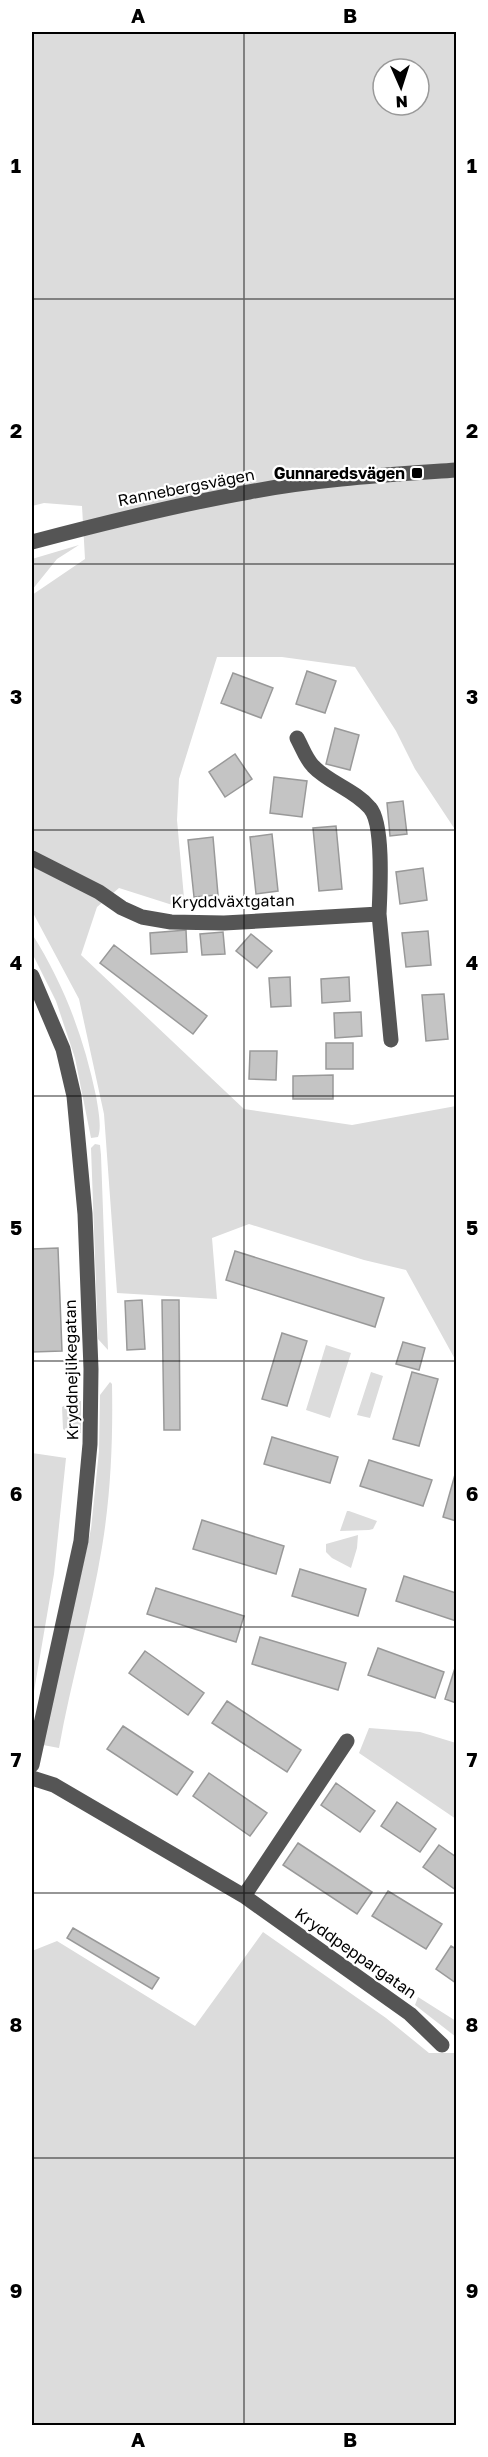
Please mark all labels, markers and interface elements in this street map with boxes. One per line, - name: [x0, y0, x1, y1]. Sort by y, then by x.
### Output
- text: A: [131, 3, 145, 27]
- text: B: [343, 3, 357, 27]
- north arrow: [371, 57, 431, 117]
- text: N: [395, 92, 408, 112]
- text: 1: [11, 153, 21, 177]
- text: 1: [467, 153, 477, 177]
- text: 2: [10, 418, 22, 442]
- text: 2: [466, 418, 478, 442]
- place label: Gunnaredsvägen: [274, 463, 405, 483]
- street label: Rannebergsvägen: [116, 464, 256, 510]
- marker: Gunnaredsvägen: [410, 466, 424, 480]
- text: 3: [10, 684, 22, 708]
- text: 3: [466, 684, 478, 708]
- street label: Kryddväxtgatan: [171, 890, 295, 912]
- text: 4: [10, 950, 22, 974]
- text: 4: [466, 950, 478, 974]
- text: 5: [10, 1215, 22, 1239]
- text: 5: [466, 1215, 478, 1239]
- street label: Kryddnejlikegatan: [60, 1299, 82, 1441]
- text: 6: [10, 1481, 22, 1505]
- text: 6: [466, 1481, 478, 1505]
- text: 7: [11, 1747, 22, 1771]
- text: 7: [467, 1747, 478, 1771]
- street label: Kryddpeppargatan: [291, 1904, 421, 2002]
- text: 8: [10, 2012, 22, 2036]
- text: 8: [466, 2012, 478, 2036]
- text: 9: [10, 2278, 22, 2302]
- text: 9: [466, 2278, 478, 2302]
- text: A: [131, 2427, 145, 2451]
- text: B: [343, 2427, 357, 2451]

